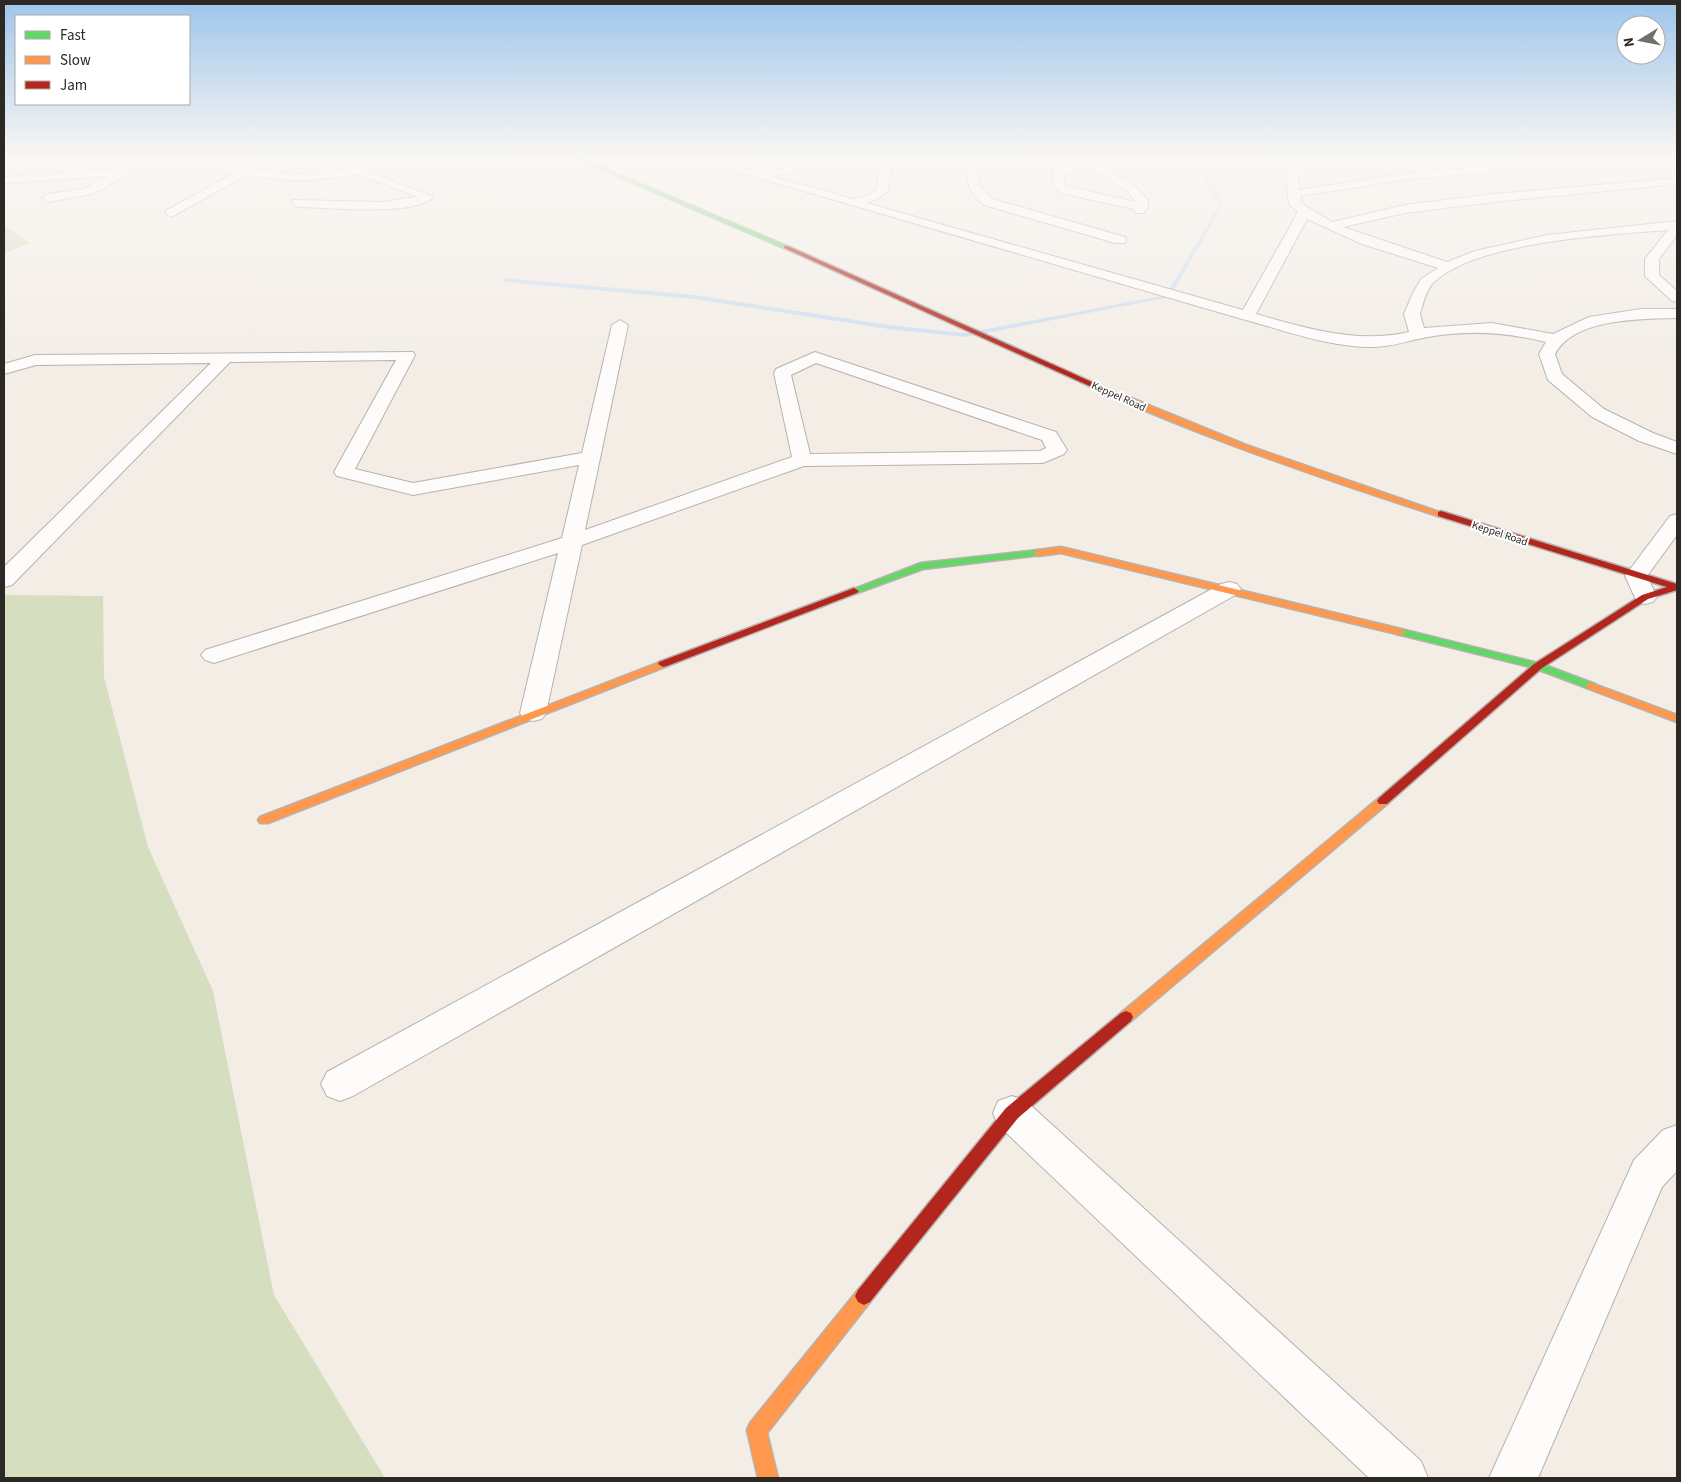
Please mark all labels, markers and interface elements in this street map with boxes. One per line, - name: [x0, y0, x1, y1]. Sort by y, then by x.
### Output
- legend: [15, 15, 190, 105]
- north arrow: [1616, 15, 1666, 65]
- text: Fast: [60, 25, 86, 46]
- text: N: [1619, 36, 1640, 48]
- text: Slow: [60, 50, 91, 71]
- text: Jam: [60, 75, 87, 96]
- street label: Keppel Road: [1089, 378, 1148, 415]
- street label: Keppel Road: [1470, 517, 1530, 550]

